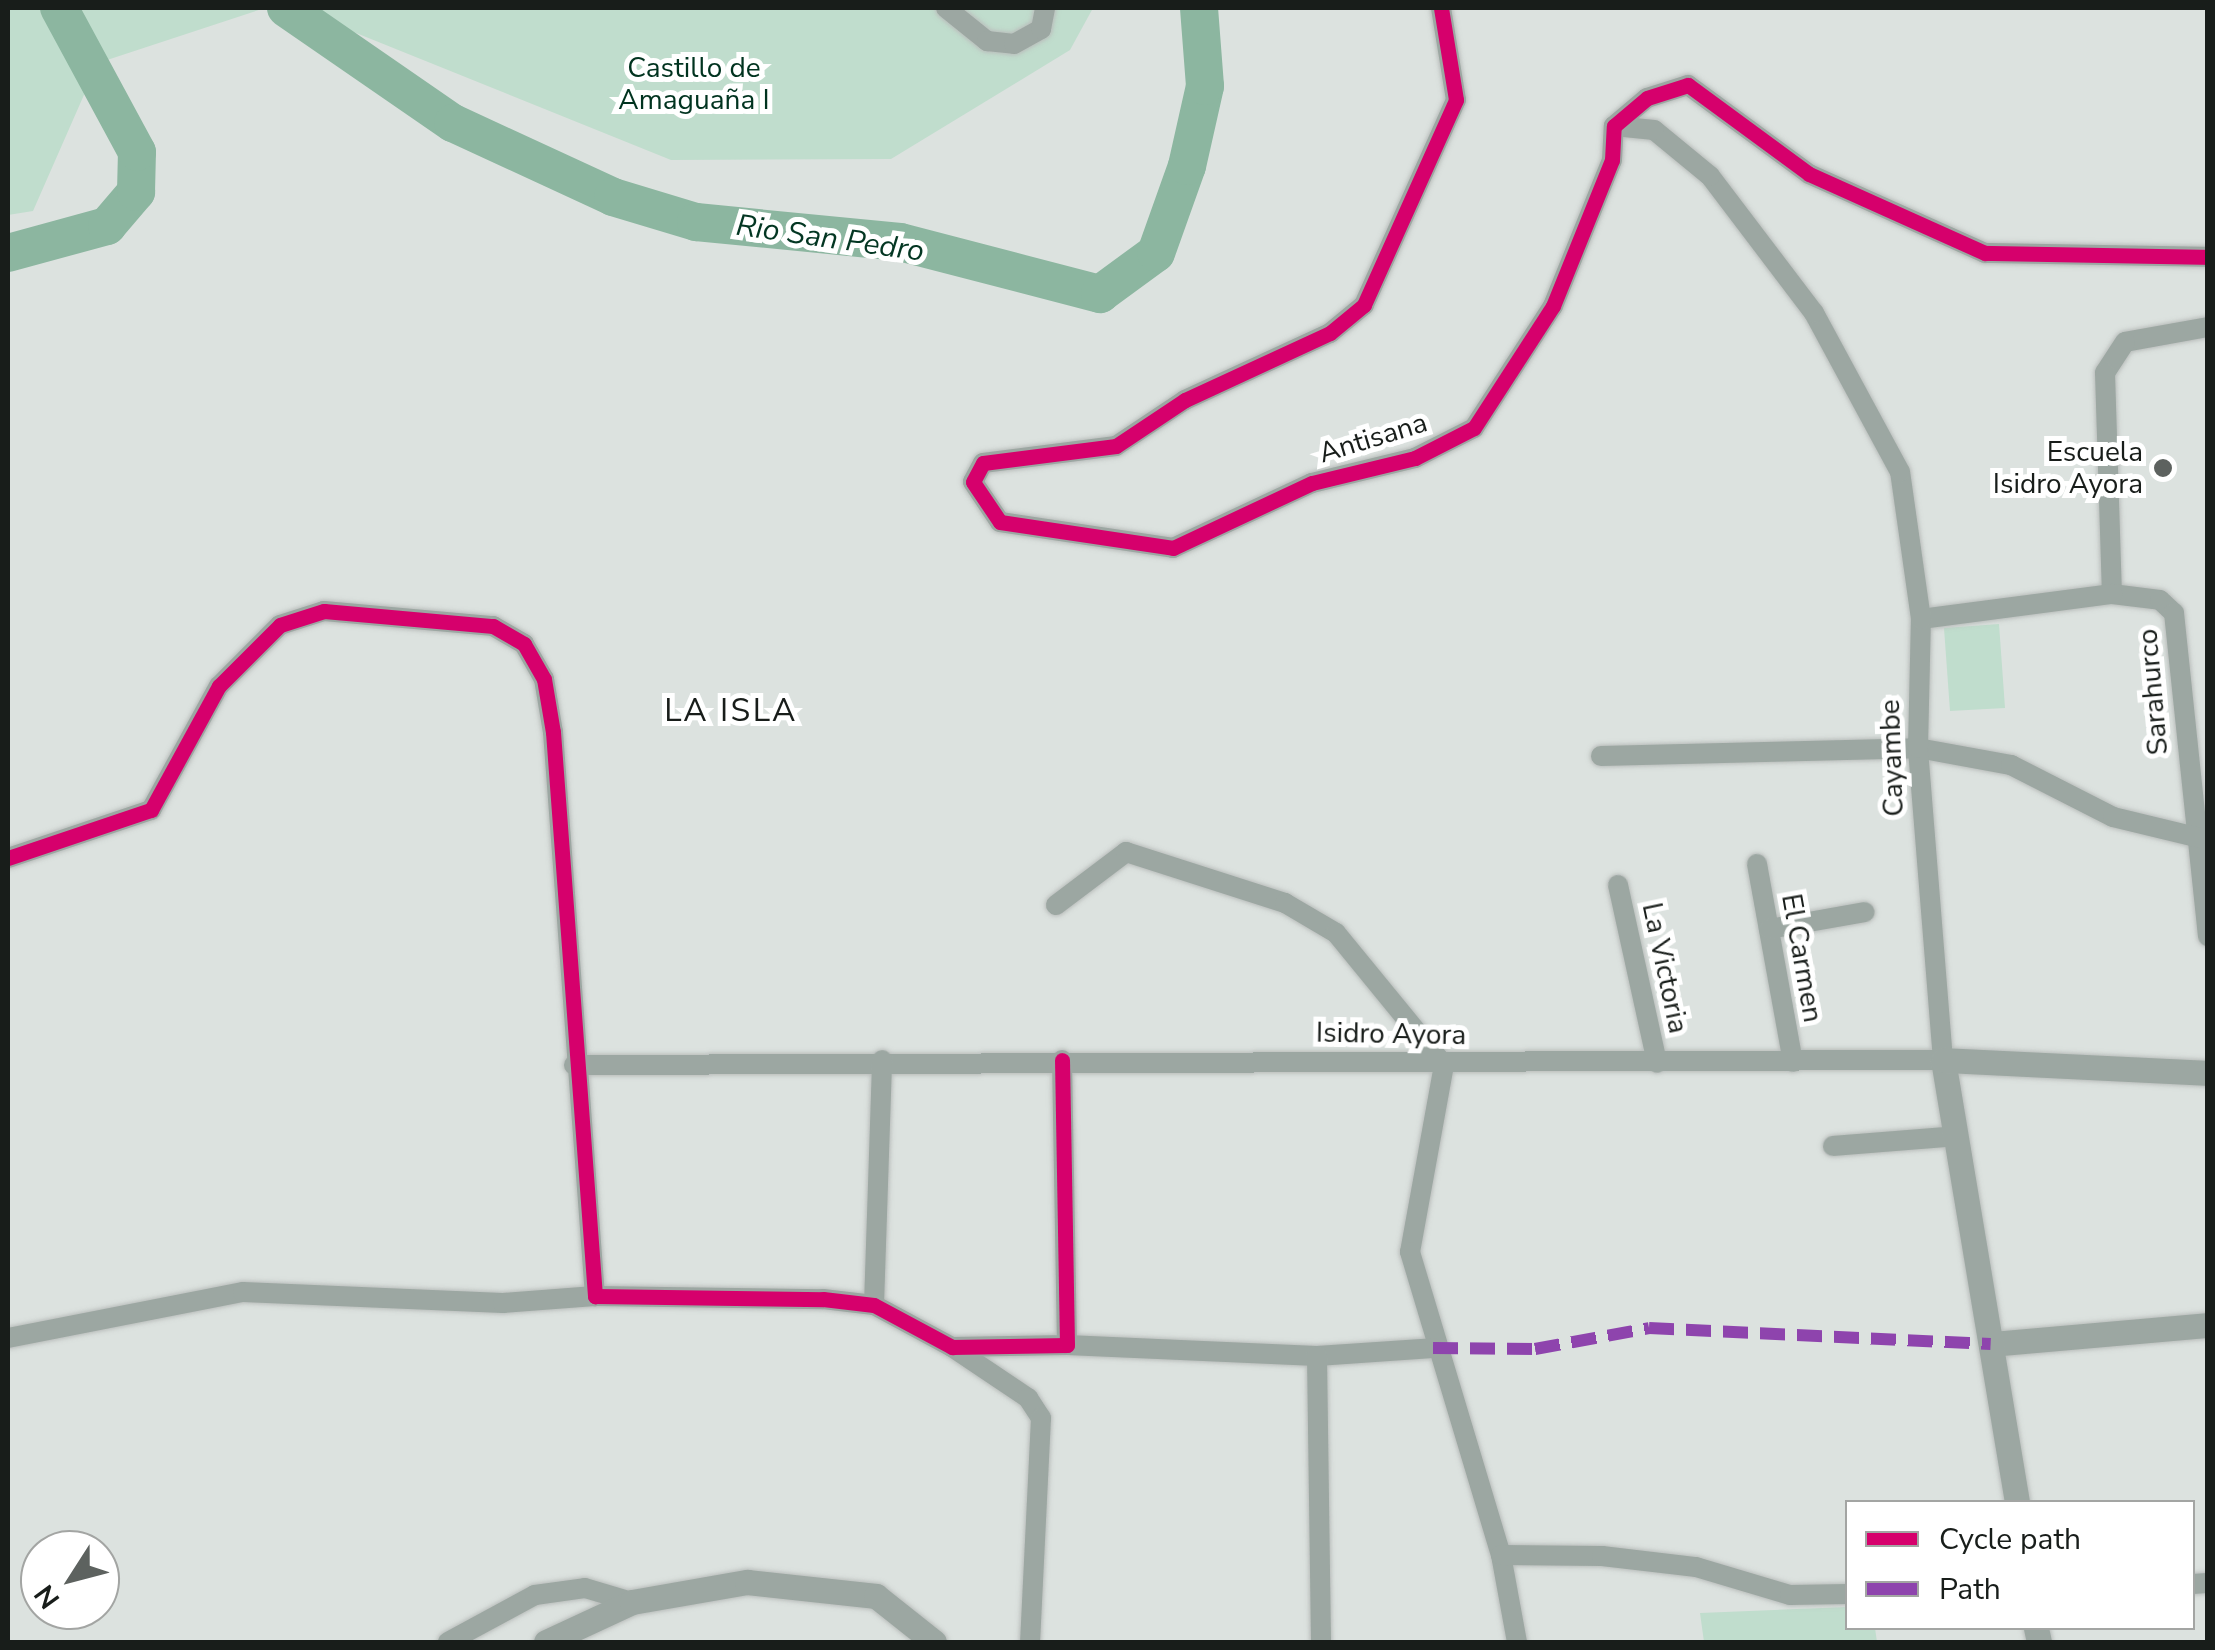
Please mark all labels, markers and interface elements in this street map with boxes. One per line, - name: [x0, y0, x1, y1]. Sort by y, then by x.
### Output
- park label: Castillo de Amaguaña I: [618, 51, 770, 117]
- water label: Rio San Pedro: [734, 208, 926, 270]
- street label: Antisana: [1315, 406, 1431, 470]
- place label: Escuela Isidro Ayora: [1993, 435, 2143, 501]
- marker: Escuela Isidro Ayora: [2152, 457, 2174, 479]
- street label: Sarahurco: [2131, 628, 2175, 756]
- district label: LA ISLA: [664, 692, 798, 730]
- street label: Cayambe: [1873, 699, 1911, 817]
- street label: El Carmen: [1774, 891, 1830, 1025]
- street label: La Victoria: [1635, 900, 1695, 1036]
- street label: Isidro Ayora: [1316, 1016, 1466, 1052]
- legend: [1845, 1500, 2195, 1630]
- text: Cycle path: [1939, 1519, 2081, 1560]
- north arrow: [20, 1530, 120, 1630]
- text: Path: [1939, 1569, 2001, 1610]
- text: N: [26, 1577, 69, 1616]

